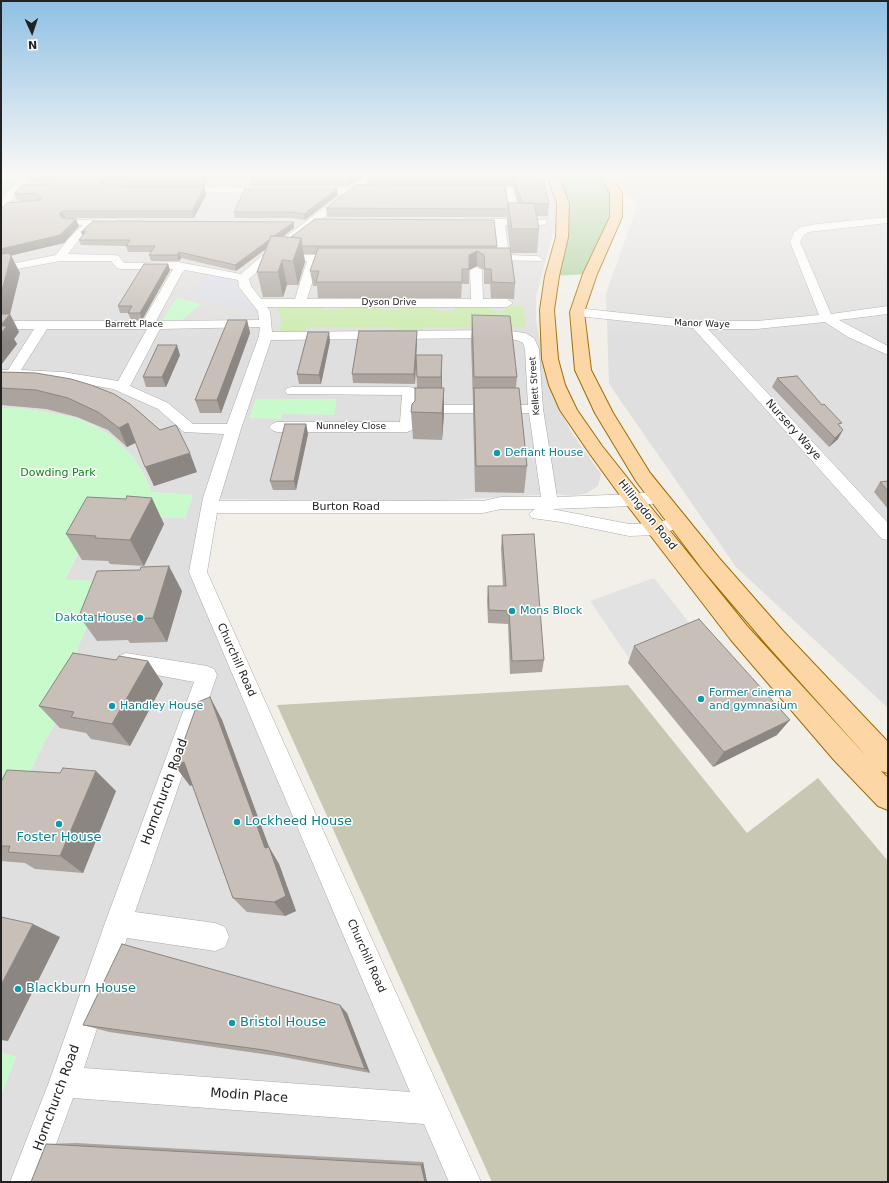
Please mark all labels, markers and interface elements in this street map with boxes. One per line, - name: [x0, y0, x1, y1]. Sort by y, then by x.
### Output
- north arrow: [12, 12, 52, 52]
- text: N: [28, 38, 38, 51]
- street label: Dyson Drive: [361, 298, 417, 308]
- street label: Manor Waye: [674, 318, 730, 330]
- street label: Barrett Place: [105, 320, 163, 330]
- street label: Kellett Street: [528, 356, 542, 416]
- street label: Nursery Waye: [762, 397, 824, 463]
- street label: Nunneley Close: [316, 422, 386, 432]
- place label: Defiant House: [505, 446, 583, 460]
- marker: Defiant House: [492, 448, 502, 458]
- park label: Dowding Park: [20, 466, 96, 480]
- street label: Hillingdon Road: [615, 477, 679, 553]
- street label: Burton Road: [312, 500, 380, 514]
- place label: Mons Block: [520, 604, 582, 618]
- marker: Mons Block: [507, 606, 517, 616]
- place label: Dakota House: [55, 611, 132, 625]
- marker: Dakota House: [135, 613, 145, 623]
- street label: Churchill Road: [214, 621, 258, 699]
- place label: Former cinema and gymnasium: [709, 686, 798, 712]
- marker: Former cinema and gymnasium: [696, 694, 706, 704]
- place label: Handley House: [120, 699, 203, 713]
- marker: Handley House: [107, 701, 117, 711]
- street label: Hornchurch Road: [139, 737, 191, 847]
- place label: Lockheed House: [245, 814, 352, 830]
- marker: Lockheed House: [232, 817, 242, 827]
- marker: Foster House: [54, 819, 64, 829]
- place label: Foster House: [16, 830, 102, 846]
- street label: Churchill Road: [344, 917, 388, 995]
- place label: Blackburn House: [26, 981, 136, 997]
- marker: Blackburn House: [13, 984, 23, 994]
- place label: Bristol House: [240, 1015, 326, 1031]
- marker: Bristol House: [227, 1018, 237, 1028]
- street label: Hornchurch Road: [31, 1043, 83, 1153]
- street label: Modin Place: [210, 1085, 288, 1107]

